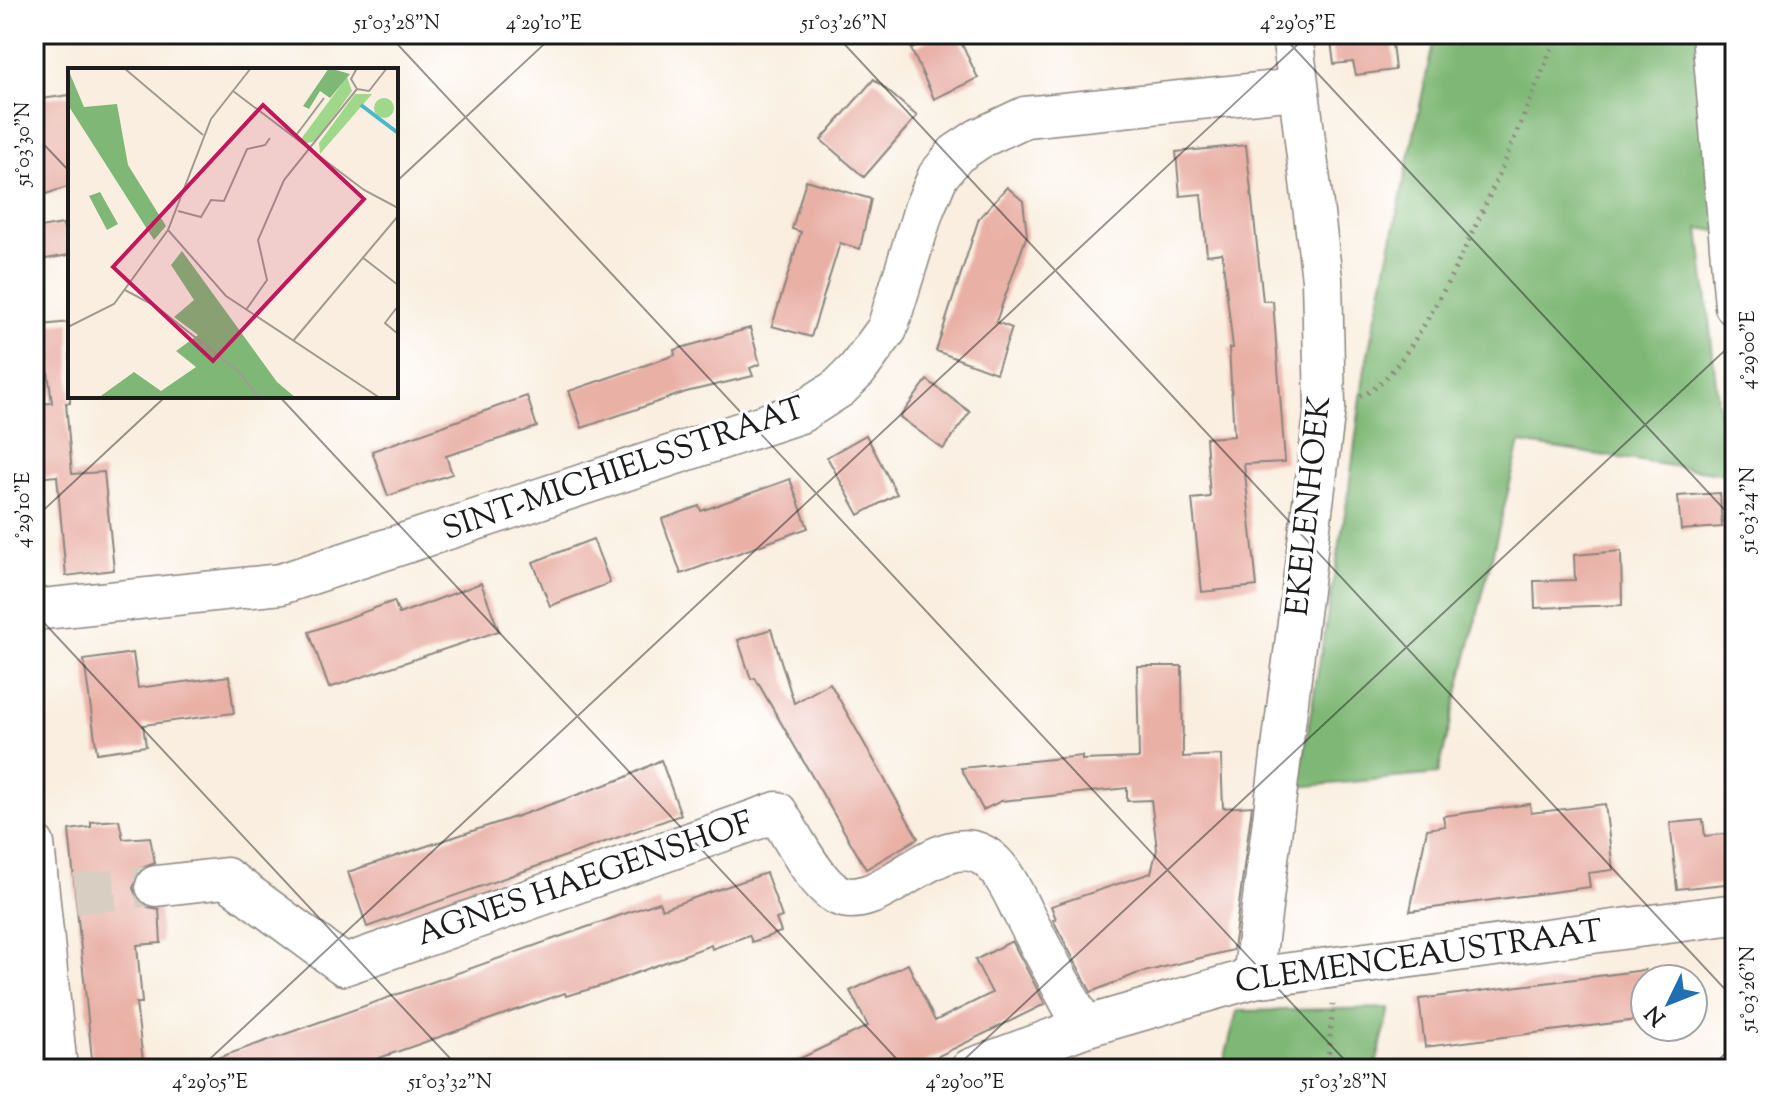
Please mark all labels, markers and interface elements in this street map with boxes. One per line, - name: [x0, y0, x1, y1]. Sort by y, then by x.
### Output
- text: 51°03'28"N: [353, 10, 440, 39]
- text: 4°29'10"E: [506, 10, 582, 39]
- text: 51°03'26"N: [800, 10, 887, 39]
- text: 4°29'05"E: [1260, 10, 1336, 39]
- inset map: [68, 68, 398, 398]
- text: 51°03'30"N: [10, 102, 39, 187]
- text: 4°29'00"E: [1735, 311, 1764, 389]
- street label: SINT-MICHIELSSTRAAT: [437, 386, 811, 554]
- street label: EKELENHOEK: [1276, 394, 1344, 618]
- text: 51°03'24"N: [1735, 467, 1764, 554]
- text: 4°29'10"E: [10, 472, 39, 548]
- street label: AGNES HAEGENSHOF: [411, 801, 759, 959]
- street label: CLEMENCEAUSTRAAT: [1232, 909, 1606, 1007]
- text: 51°03'26"N: [1735, 946, 1764, 1033]
- north arrow: [1629, 963, 1709, 1043]
- text: N: [1639, 997, 1674, 1032]
- text: 4°29'05"E: [172, 1069, 248, 1098]
- text: 51°03'32"N: [407, 1069, 492, 1098]
- text: 4°29'00"E: [926, 1069, 1004, 1098]
- text: 51°03'28"N: [1300, 1069, 1387, 1098]

